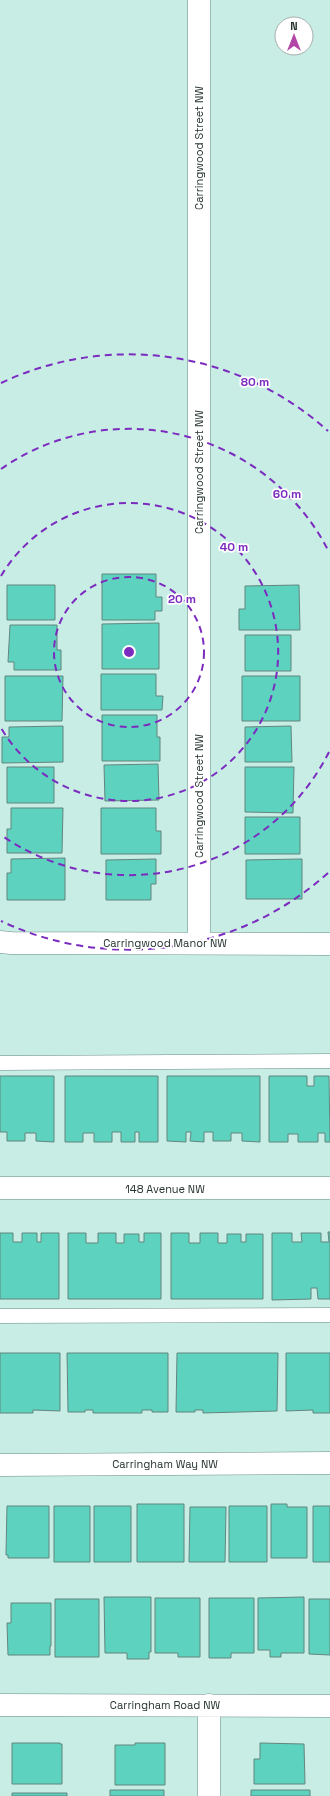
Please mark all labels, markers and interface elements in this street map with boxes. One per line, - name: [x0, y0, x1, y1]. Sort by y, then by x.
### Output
- north arrow: [274, 16, 314, 56]
- text: N: [290, 19, 298, 33]
- street label: Carringwood Street NW: [192, 86, 206, 210]
- text: 80 m: [241, 374, 269, 390]
- street label: Carringwood Street NW: [192, 410, 206, 534]
- text: 60 m: [273, 486, 301, 502]
- text: 40 m: [220, 539, 248, 555]
- text: 20 m: [168, 591, 196, 607]
- centre of rings: [122, 645, 136, 659]
- street label: Carringwood Street NW: [192, 734, 206, 858]
- street label: Carringwood Manor NW: [103, 936, 227, 950]
- street label: 148 Avenue NW: [125, 1182, 205, 1196]
- street label: Carringham Way NW: [112, 1457, 218, 1471]
- street label: Carringham Road NW: [110, 1698, 221, 1712]

